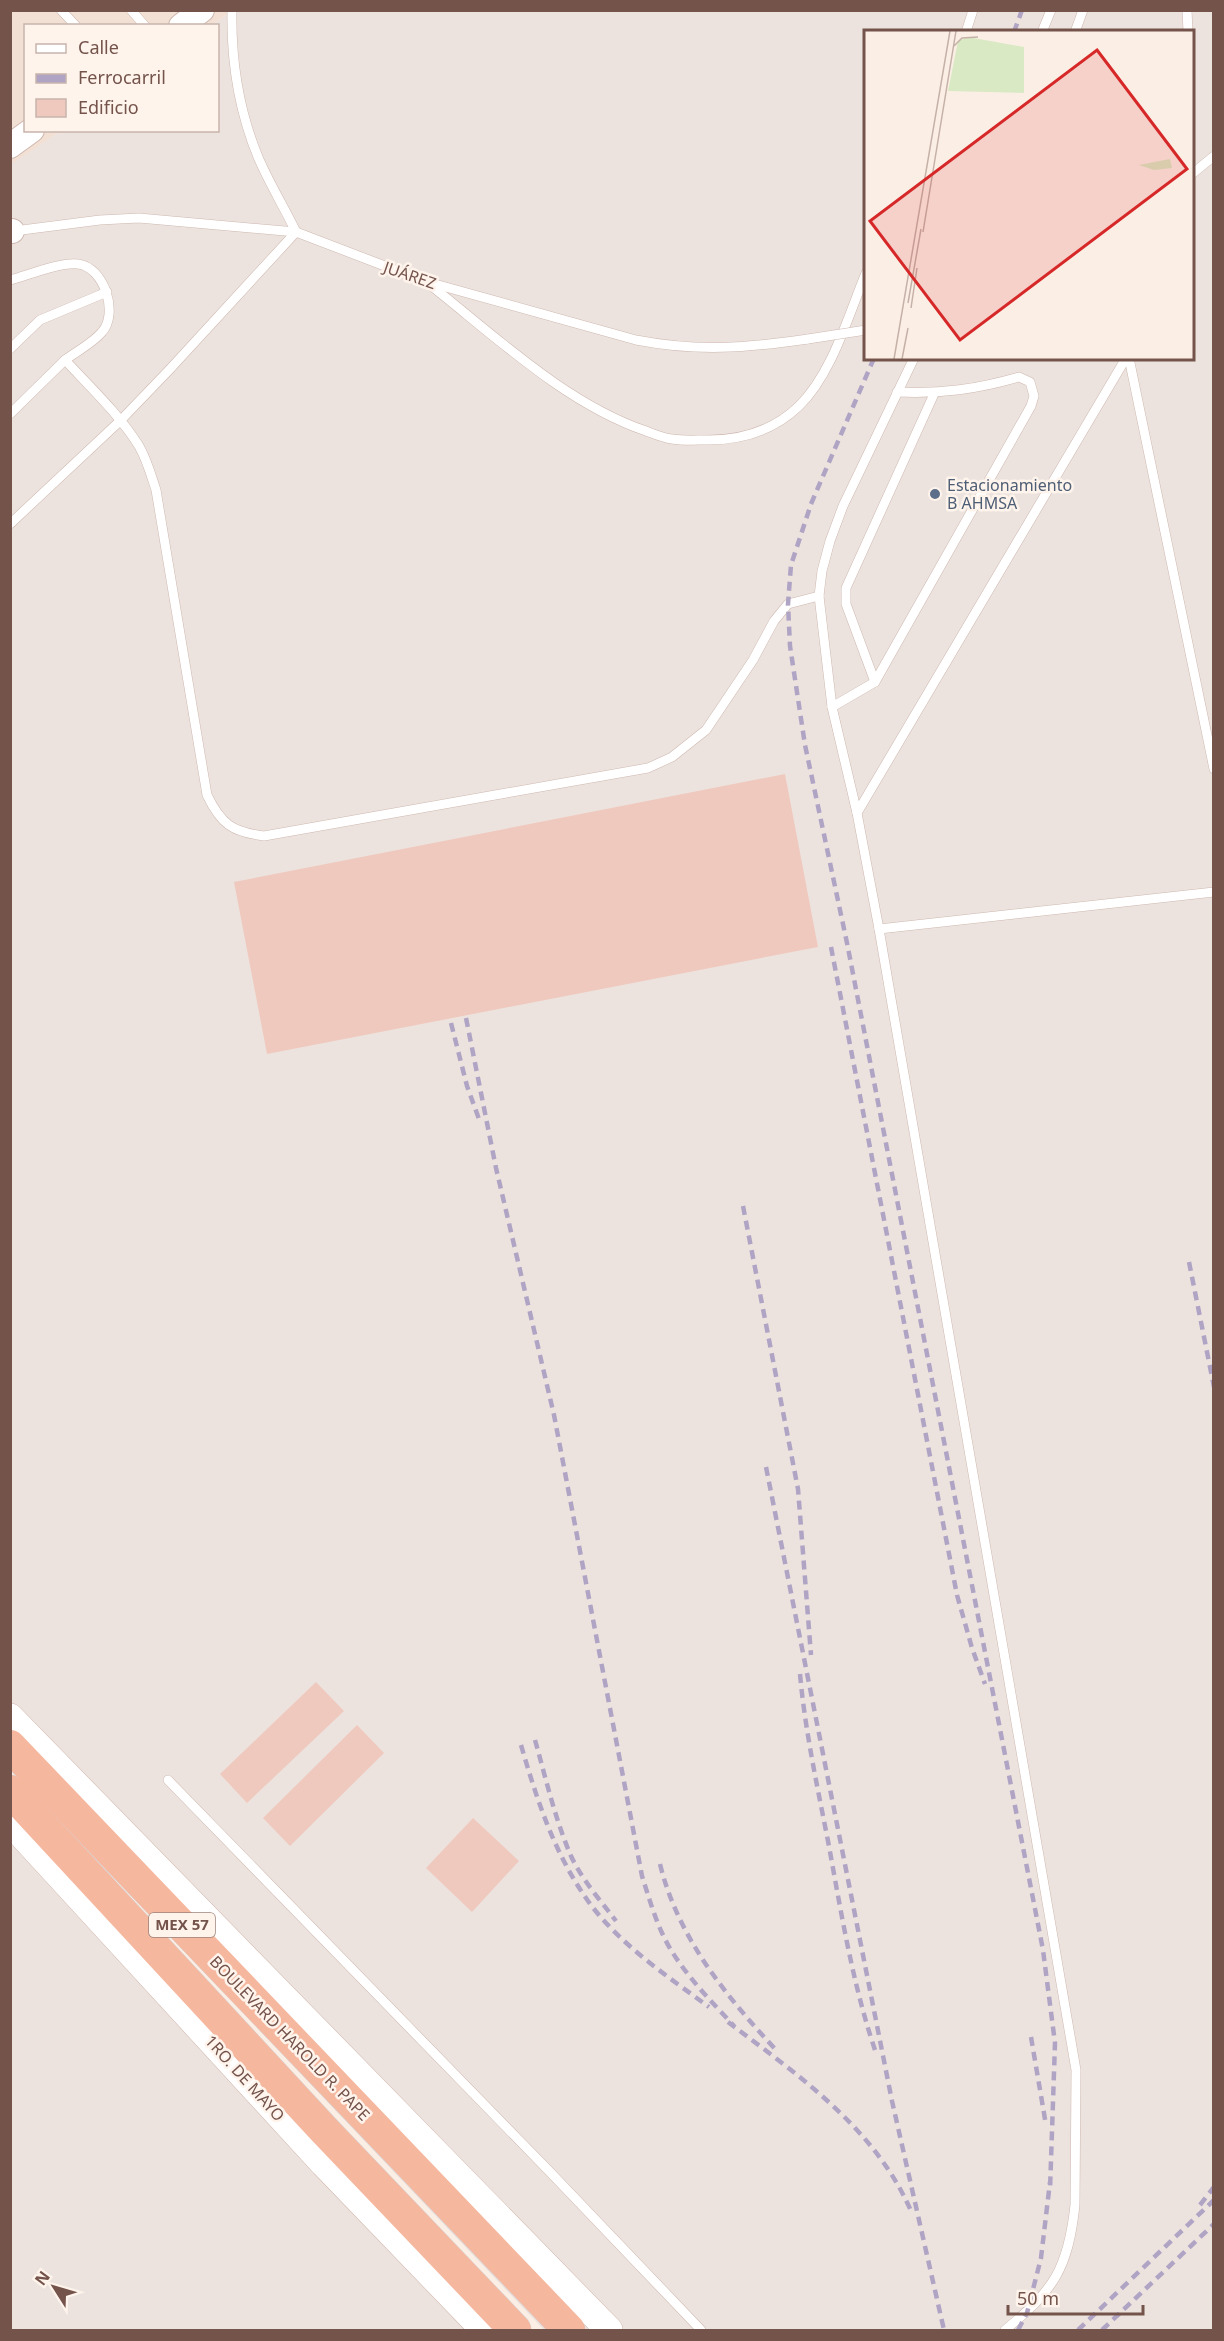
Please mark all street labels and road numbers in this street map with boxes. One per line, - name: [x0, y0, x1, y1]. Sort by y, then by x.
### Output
- street label: JUÁREZ: [379, 255, 439, 294]
- road number: MEX 57: [149, 1913, 215, 1937]
- street label: BOULEVARD HAROLD R. PAPE: [205, 1951, 375, 2125]
- street label: 1RO. DE MAYO: [200, 2030, 290, 2126]

